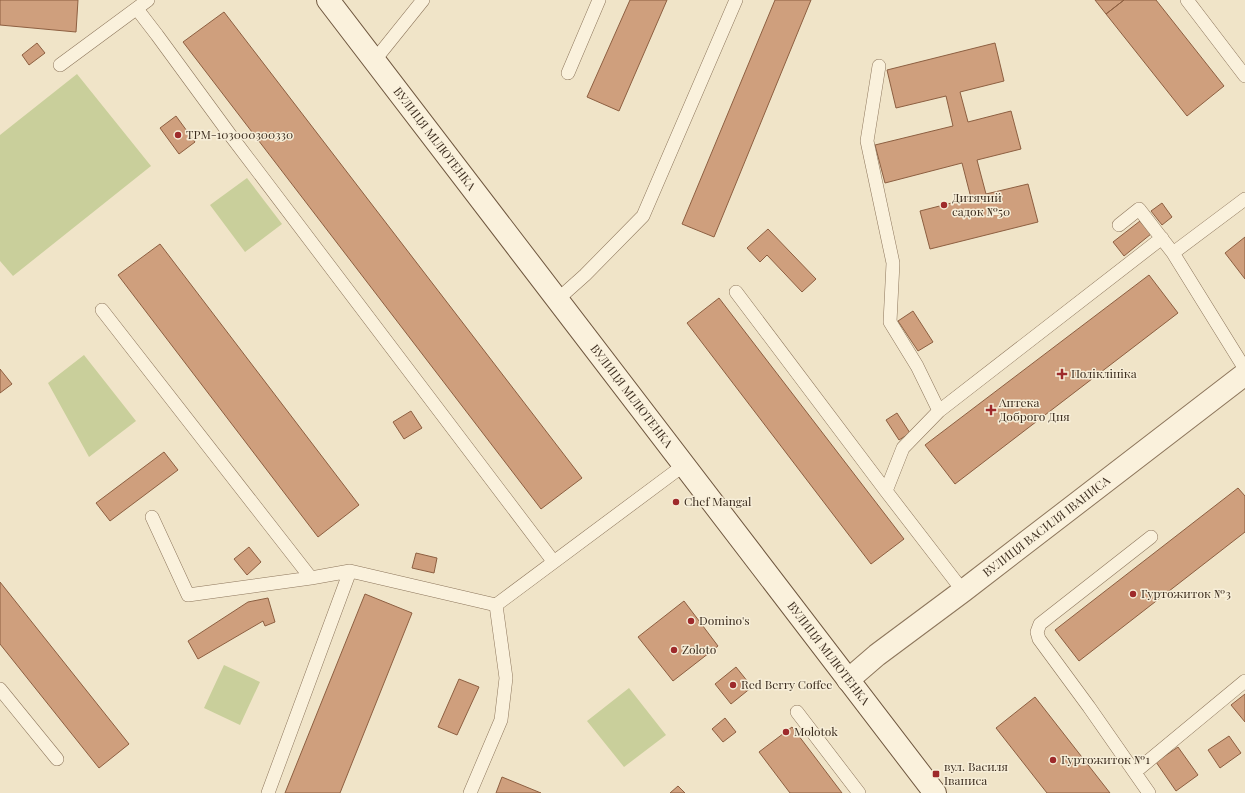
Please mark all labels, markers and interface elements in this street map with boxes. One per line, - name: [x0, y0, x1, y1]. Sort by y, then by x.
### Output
- street label: ВУЛИЦЯ МІЛЮТЕНКА: [390, 83, 480, 194]
- place label: ТРМ-103000300330: [186, 126, 293, 142]
- marker: ТРМ-103000300330: [173, 130, 183, 140]
- place label: Дитячий садок №50: [952, 189, 1010, 219]
- marker: Дитячий садок №50: [939, 200, 949, 210]
- street label: ВУЛИЦЯ МІЛЮТЕНКА: [587, 341, 677, 451]
- place label: Поліклініка: [1071, 365, 1137, 381]
- marker: Поліклініка: [1056, 368, 1068, 380]
- place label: Аптека Доброго Дня: [998, 394, 1070, 424]
- marker: Аптека Доброго Дня: [986, 405, 996, 415]
- street label: ВУЛИЦЯ ВАСИЛЯ ІВАНИСА: [979, 472, 1113, 580]
- place label: Chef Mangal: [684, 493, 752, 509]
- marker: Chef Mangal: [671, 497, 681, 507]
- place label: Гуртожиток №3: [1141, 585, 1231, 601]
- marker: Гуртожиток №3: [1128, 589, 1138, 599]
- street label: ВУЛИЦЯ МІЛЮТЕНКА: [784, 598, 874, 708]
- place label: Domino's: [699, 612, 750, 628]
- marker: Domino's: [686, 616, 696, 626]
- place label: Zoloto: [682, 641, 717, 657]
- marker: Zoloto: [669, 645, 679, 655]
- place label: Red Berry Coffee: [741, 676, 832, 692]
- marker: Red Berry Coffee: [728, 680, 738, 690]
- place label: Molotok: [794, 723, 838, 739]
- marker: Molotok: [781, 727, 791, 737]
- place label: Гуртожиток №1: [1061, 751, 1150, 767]
- marker: Гуртожиток №1: [1048, 755, 1058, 765]
- place label: вул. Василя Іваниса: [944, 758, 1009, 788]
- marker: вул. Василя Іваниса: [931, 769, 941, 779]

